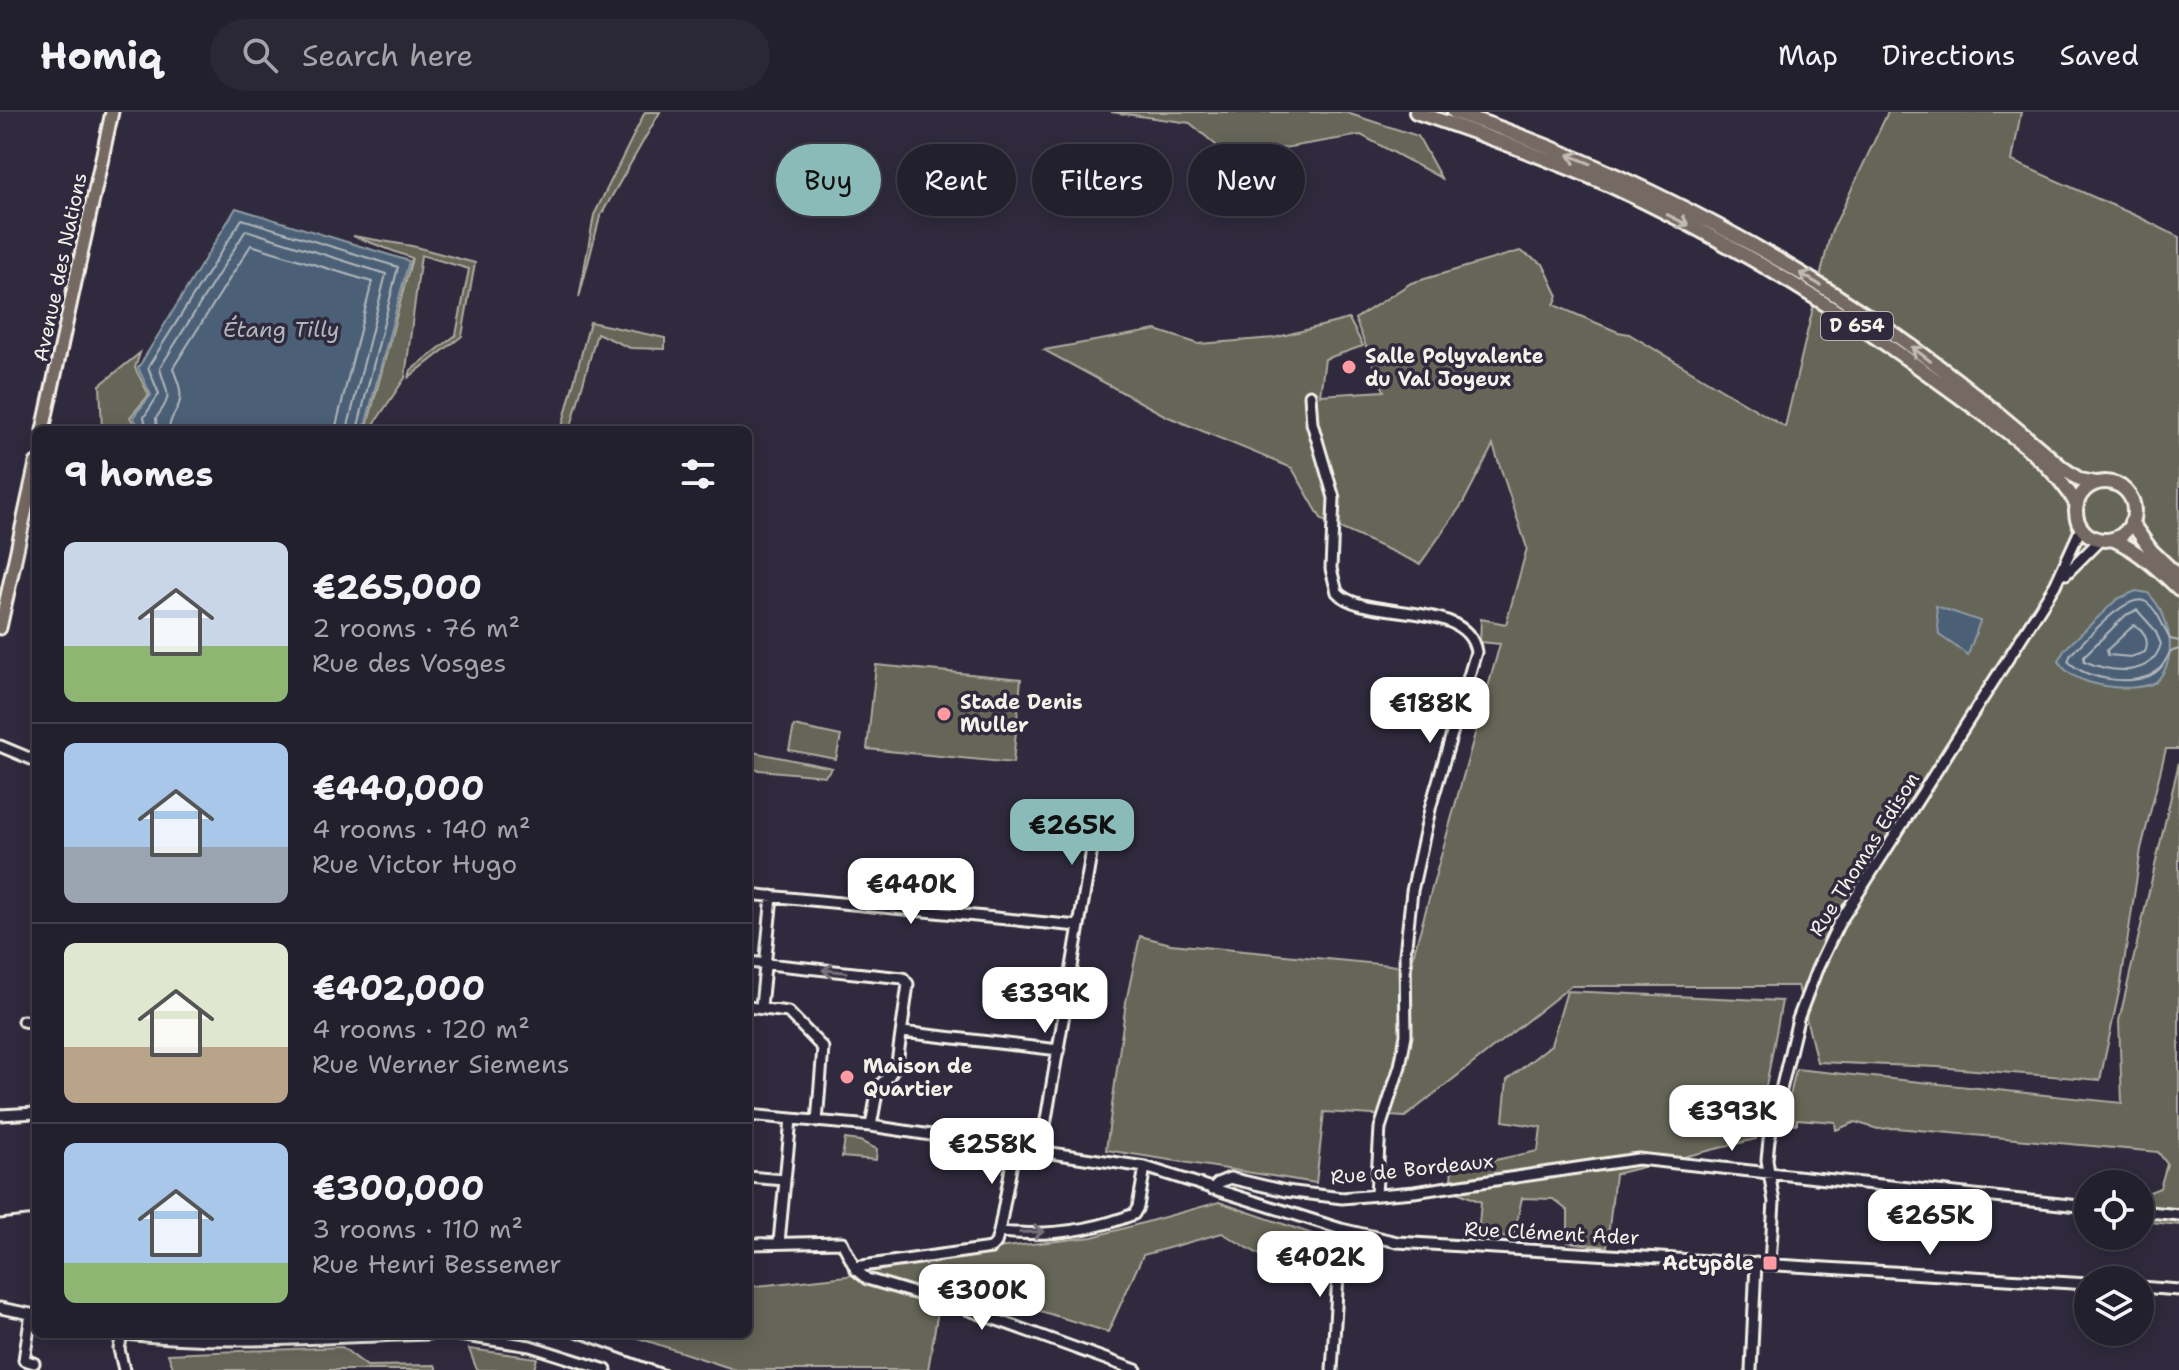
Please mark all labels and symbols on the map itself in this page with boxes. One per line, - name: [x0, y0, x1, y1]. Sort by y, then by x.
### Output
- one-way arrow: [1567, 151, 1592, 166]
- street label: Avenue des Nations: [27, 170, 93, 364]
- one-way arrow: [1666, 213, 1690, 228]
- one-way arrow: [1799, 270, 1822, 286]
- road number: D 654: [1821, 312, 1893, 340]
- water label: Étang Tilly: [223, 315, 339, 344]
- place label: Salle Polyvalente du Val Joyeux: [1365, 343, 1544, 392]
- one-way arrow: [1911, 345, 1932, 362]
- marker: Salle Polyvalente du Val Joyeux: [1340, 358, 1358, 376]
- pin: €188K: [1374, 677, 1486, 745]
- place label: Stade Denis Muller: [960, 689, 1083, 738]
- marker: Stade Denis Muller: [935, 705, 953, 723]
- street label: Rue Thomas Edison: [1803, 767, 1925, 941]
- pin: €265K: [1016, 799, 1128, 867]
- pin: €440K: [855, 858, 967, 926]
- one-way arrow: [821, 963, 848, 978]
- pin: €339K: [989, 967, 1101, 1035]
- place label: Maison de Quartier: [863, 1053, 973, 1102]
- marker: Maison de Quartier: [838, 1068, 856, 1086]
- pin: €393K: [1676, 1085, 1788, 1153]
- pin: €258K: [936, 1118, 1048, 1186]
- street label: Rue de Bordeaux: [1329, 1148, 1495, 1190]
- pin: €265K: [1874, 1189, 1986, 1257]
- street label: Rue Clément Ader: [1464, 1215, 1640, 1251]
- one-way arrow: [1018, 1225, 1045, 1240]
- pin: €402K: [1264, 1231, 1376, 1299]
- place label: Actypôle: [1662, 1250, 1754, 1276]
- marker: Actypôle: [1761, 1254, 1779, 1272]
- pin: €300K: [926, 1264, 1038, 1332]

